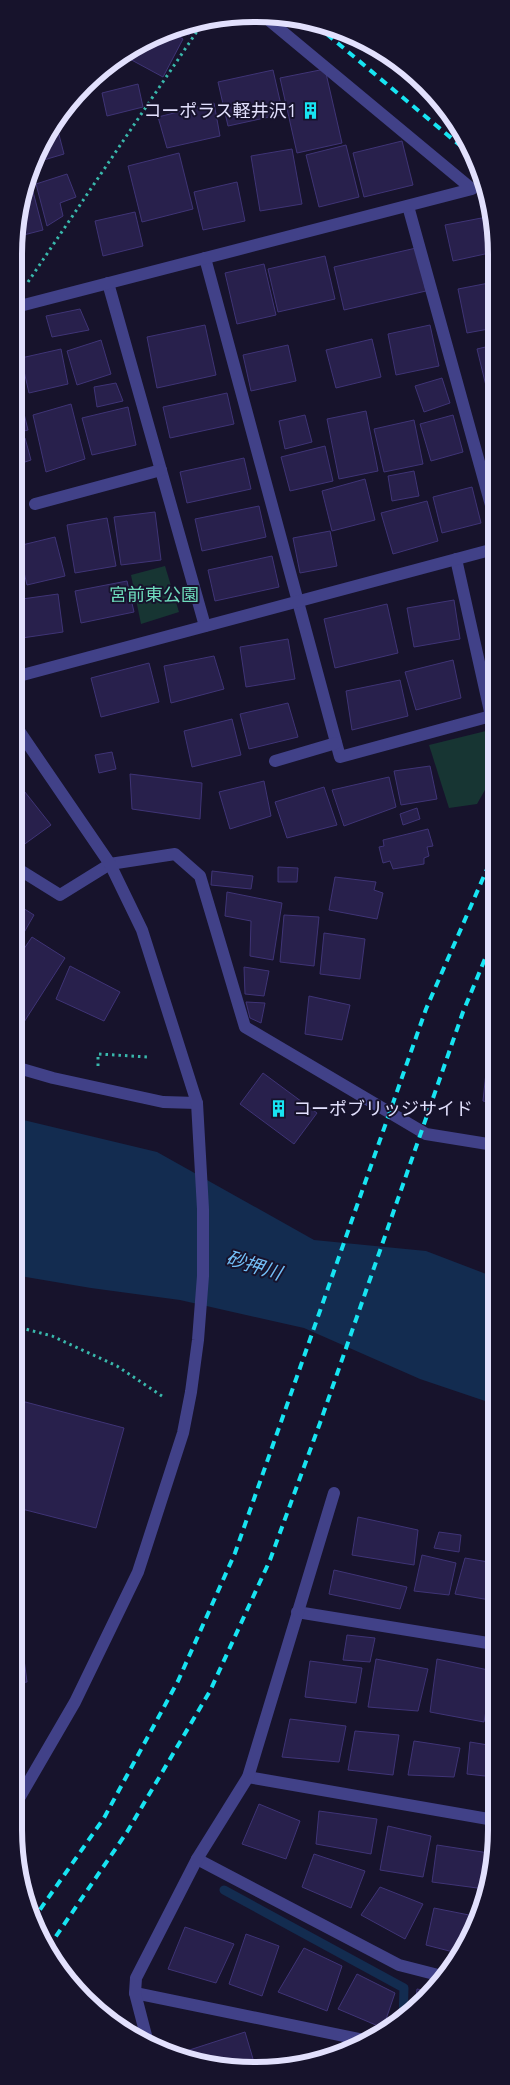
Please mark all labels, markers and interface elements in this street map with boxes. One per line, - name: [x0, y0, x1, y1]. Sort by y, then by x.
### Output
- place label: コーポラス軽井沢1: [143, 100, 297, 120]
- building icon: コーポラス軽井沢1: [301, 100, 321, 120]
- park label: 宮前東公園: [109, 584, 199, 604]
- building icon: コーポブリッジサイド: [269, 1098, 289, 1118]
- place label: コーポブリッジサイド: [293, 1098, 473, 1118]
- water label: 砂押川: [224, 1246, 286, 1284]

